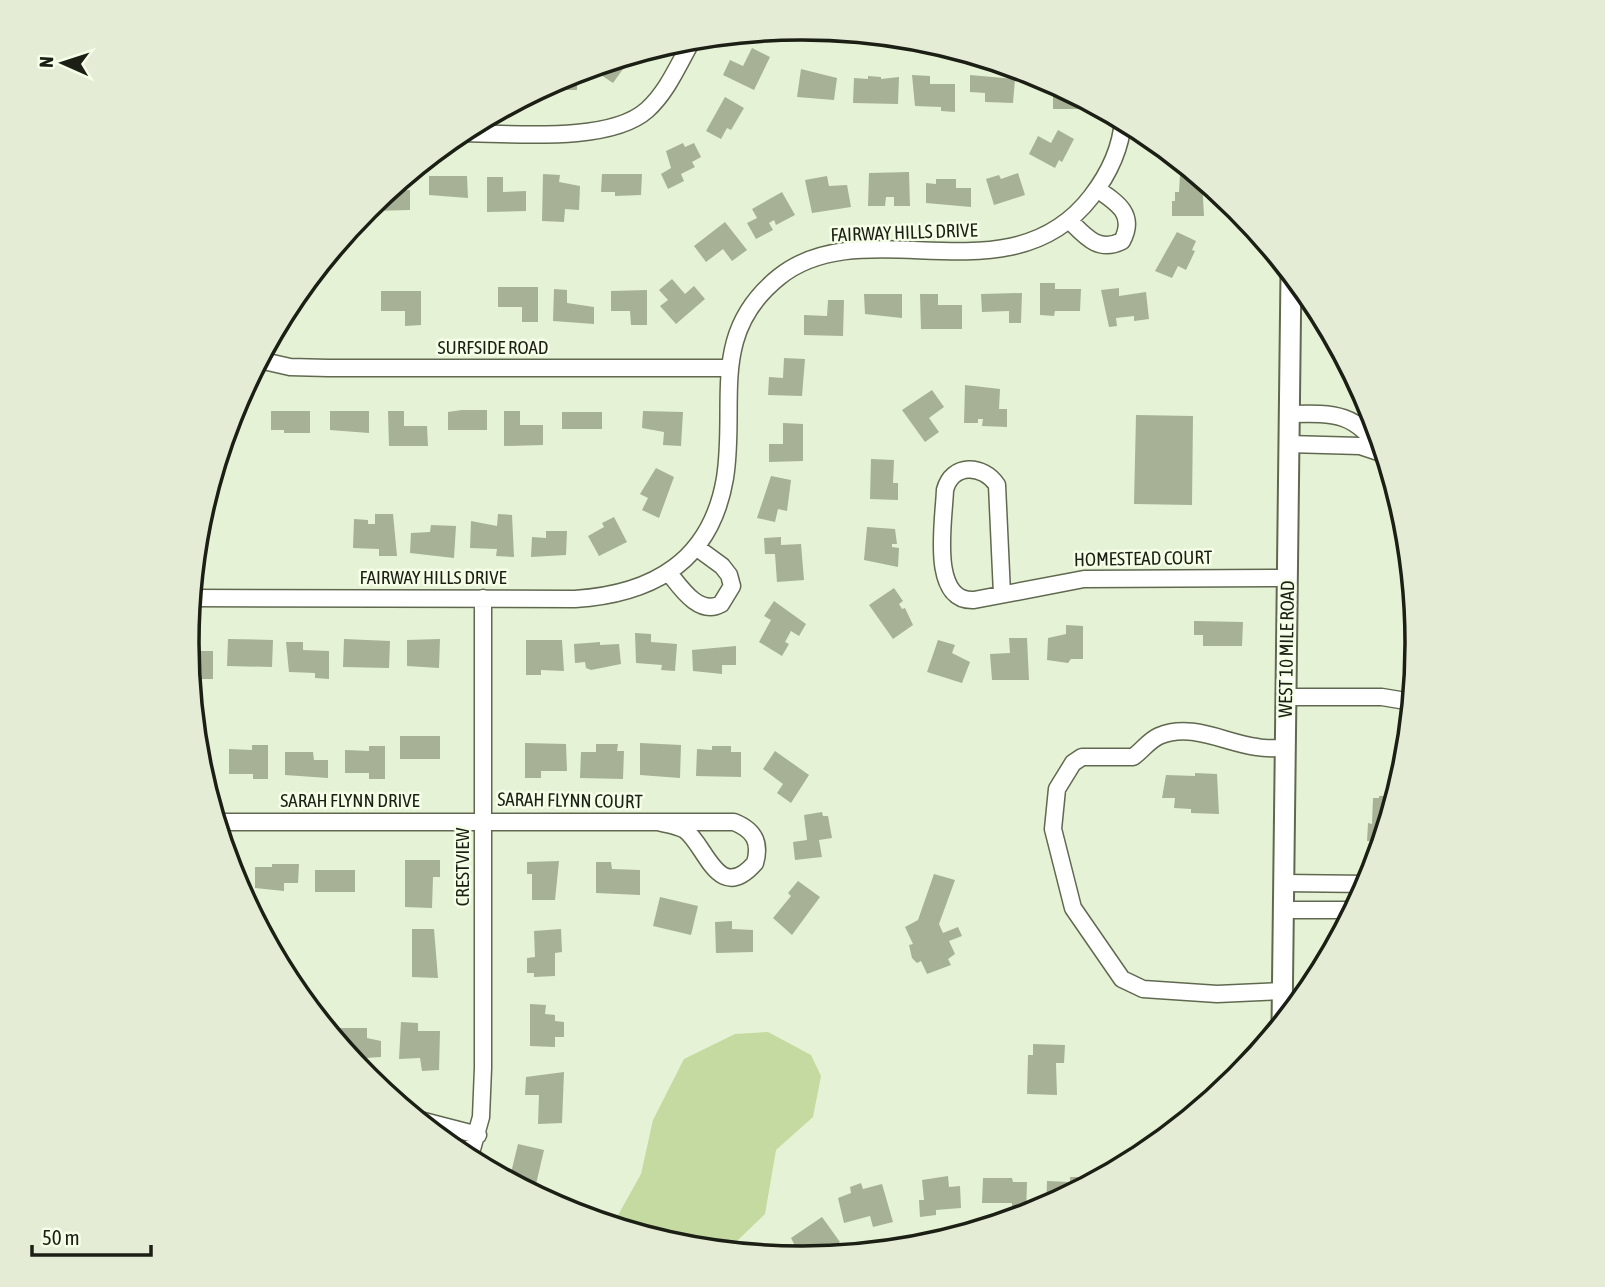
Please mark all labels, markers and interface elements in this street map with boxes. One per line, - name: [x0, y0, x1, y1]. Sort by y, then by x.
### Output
- north arrow: [28, 28, 98, 98]
- text: N: [35, 56, 57, 68]
- street label: FAIRWAY HILLS DRIVE: [830, 218, 978, 246]
- street label: SURFSIDE ROAD: [438, 336, 548, 358]
- street label: HOMESTEAD COURT: [1074, 546, 1213, 570]
- street label: FAIRWAY HILLS DRIVE: [359, 566, 507, 588]
- street label: WEST 10 MILE ROAD: [1274, 580, 1298, 718]
- street label: SARAH FLYNN COURT: [497, 788, 643, 812]
- street label: SARAH FLYNN DRIVE: [280, 789, 420, 811]
- street label: CRESTVIEW: [451, 828, 473, 906]
- scale bar: [32, 1214, 150, 1258]
- text: 50 m: [42, 1225, 80, 1249]

